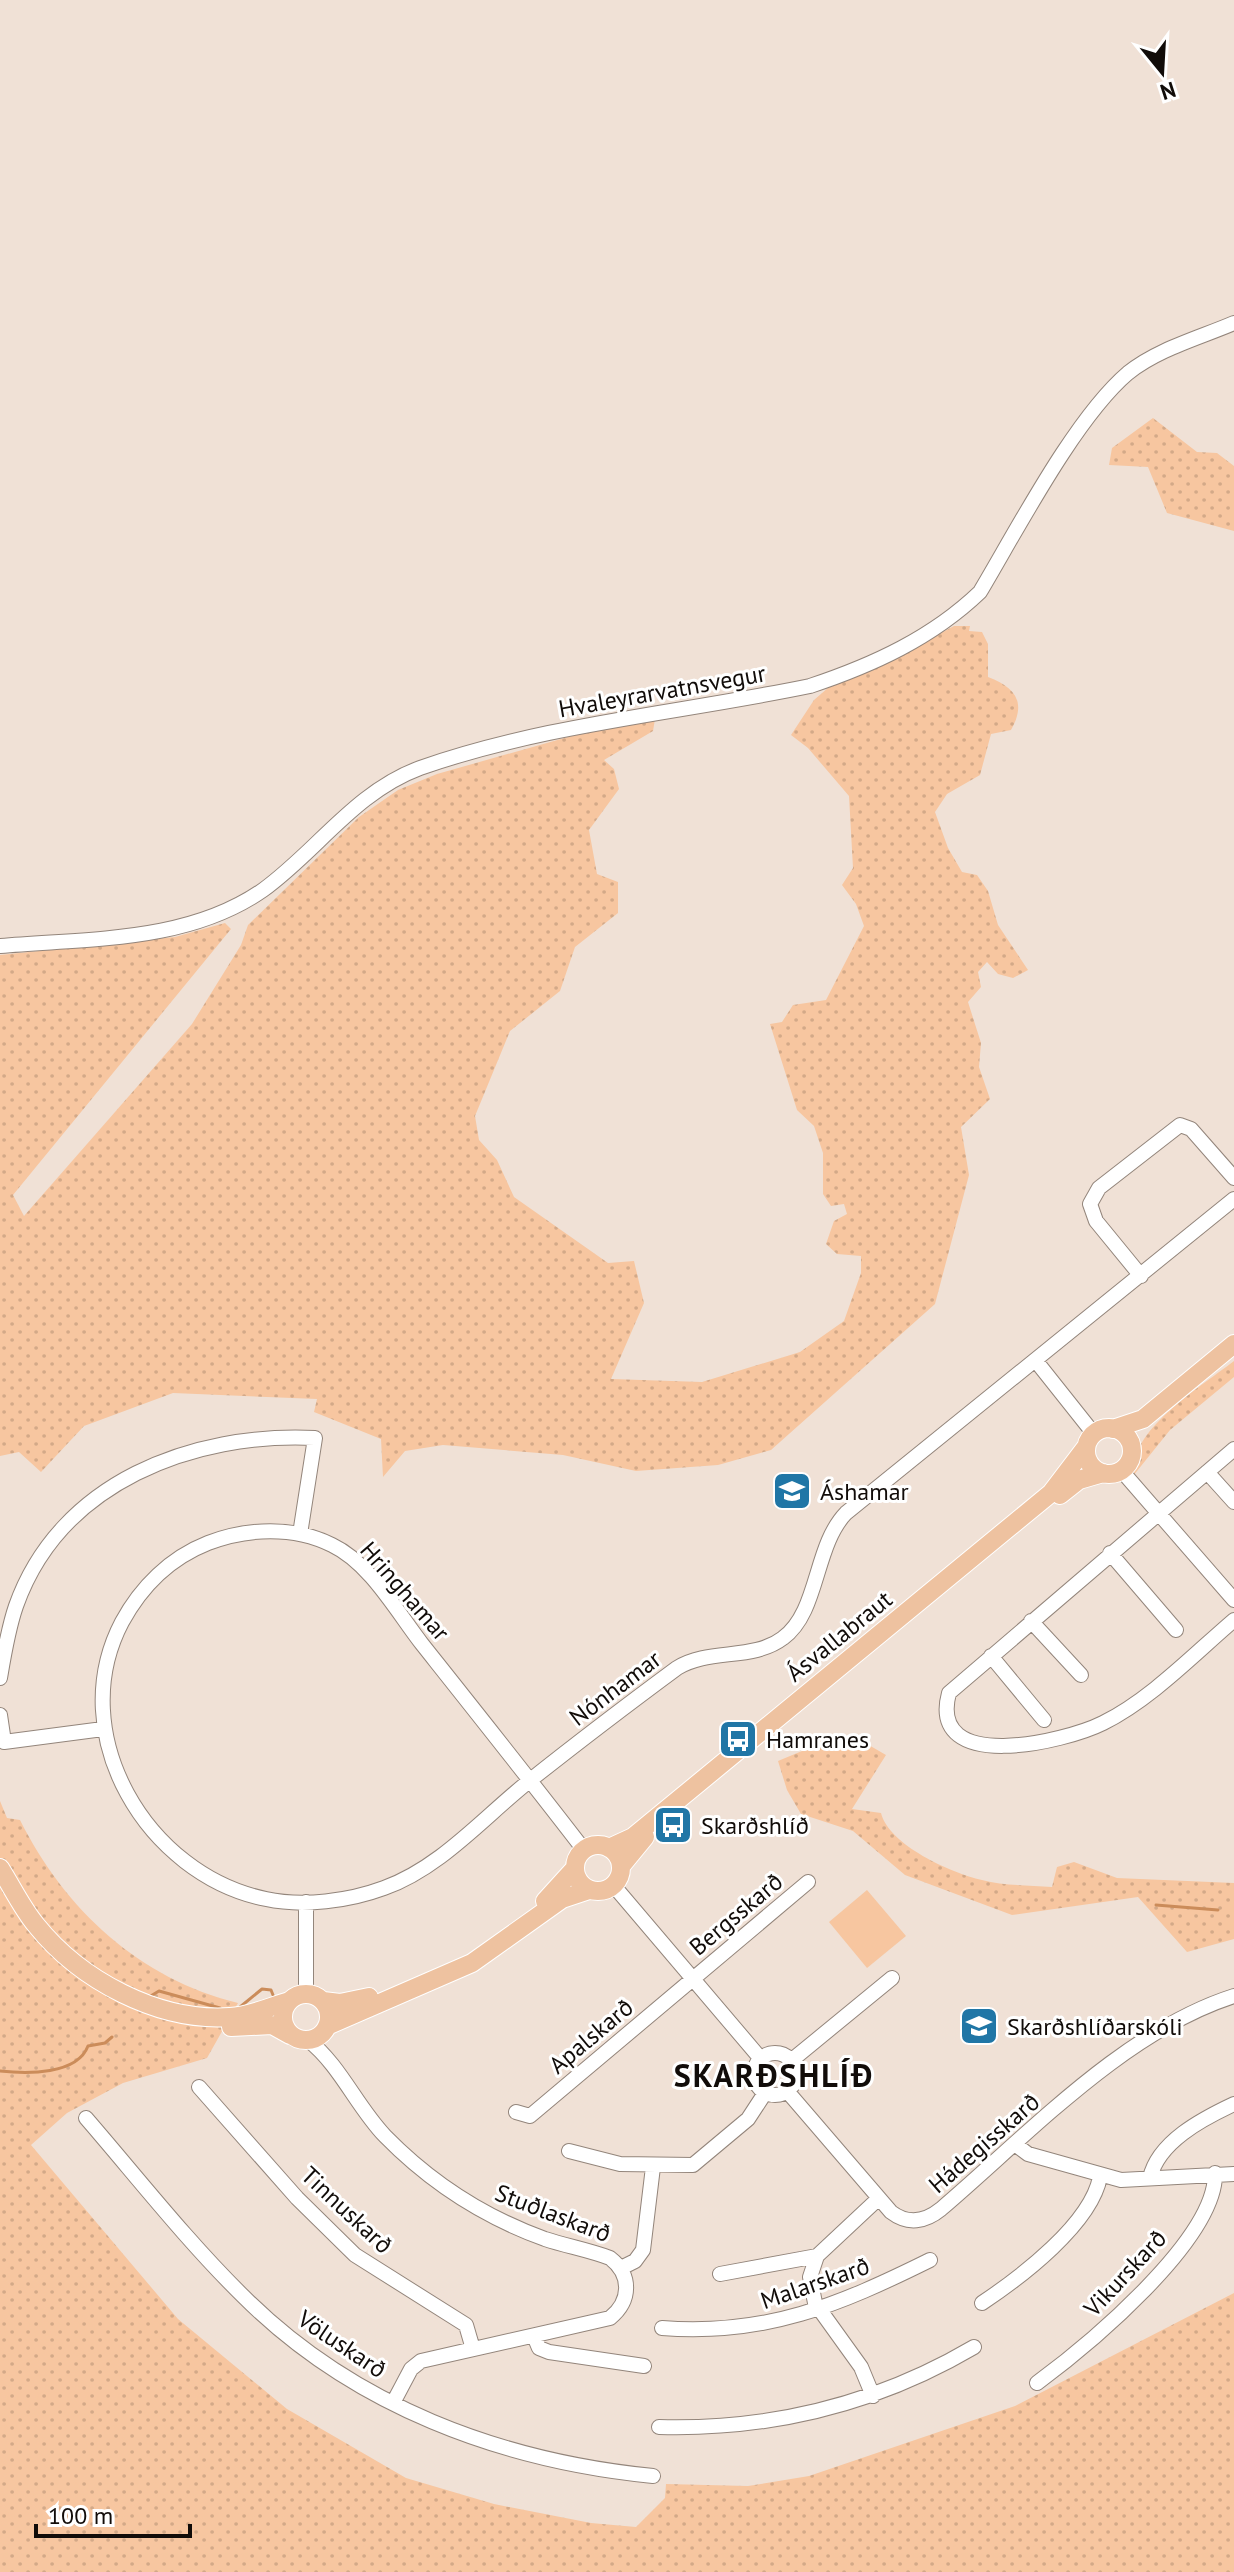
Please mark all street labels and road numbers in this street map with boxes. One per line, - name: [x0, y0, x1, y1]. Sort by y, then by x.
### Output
- street label: Hvaleyrarvatnsvegur: [556, 658, 768, 724]
- street label: Hringhamar: [354, 1535, 456, 1647]
- street label: Ásvallabraut: [780, 1584, 898, 1688]
- street label: Nónhamar: [563, 1644, 667, 1732]
- street label: Bergsskarð: [683, 1866, 789, 1962]
- street label: Apalskarð: [542, 1992, 640, 2080]
- street label: Hádegisskarð: [922, 2086, 1046, 2200]
- street label: Tinnuskarð: [295, 2160, 399, 2260]
- street label: Stuðlaskarð: [491, 2177, 615, 2249]
- street label: Vikurskarð: [1076, 2223, 1173, 2324]
- street label: Malarskarð: [756, 2250, 874, 2316]
- street label: Völuskarð: [291, 2303, 392, 2385]

